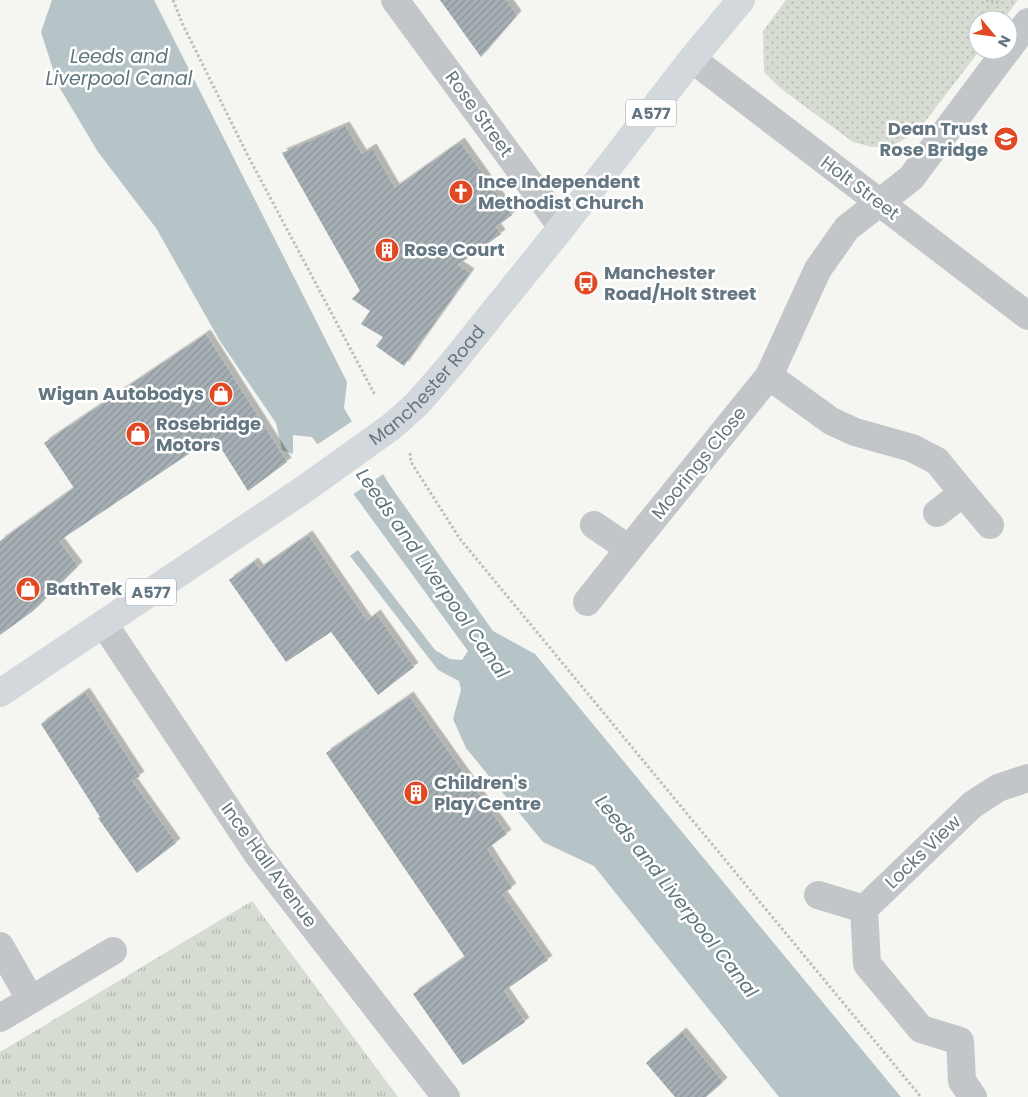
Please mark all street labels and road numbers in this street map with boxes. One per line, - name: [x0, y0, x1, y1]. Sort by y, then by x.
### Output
- street label: Rose Street: [440, 66, 519, 162]
- road number: A577: [626, 100, 676, 126]
- street label: Holt Street: [816, 150, 905, 225]
- street label: Manchester Road: [364, 320, 490, 451]
- street label: Moorings Close: [645, 401, 752, 524]
- road number: A577: [126, 578, 176, 606]
- street label: Ince Hall Avenue: [216, 797, 323, 932]
- street label: Locks View: [879, 809, 966, 894]

